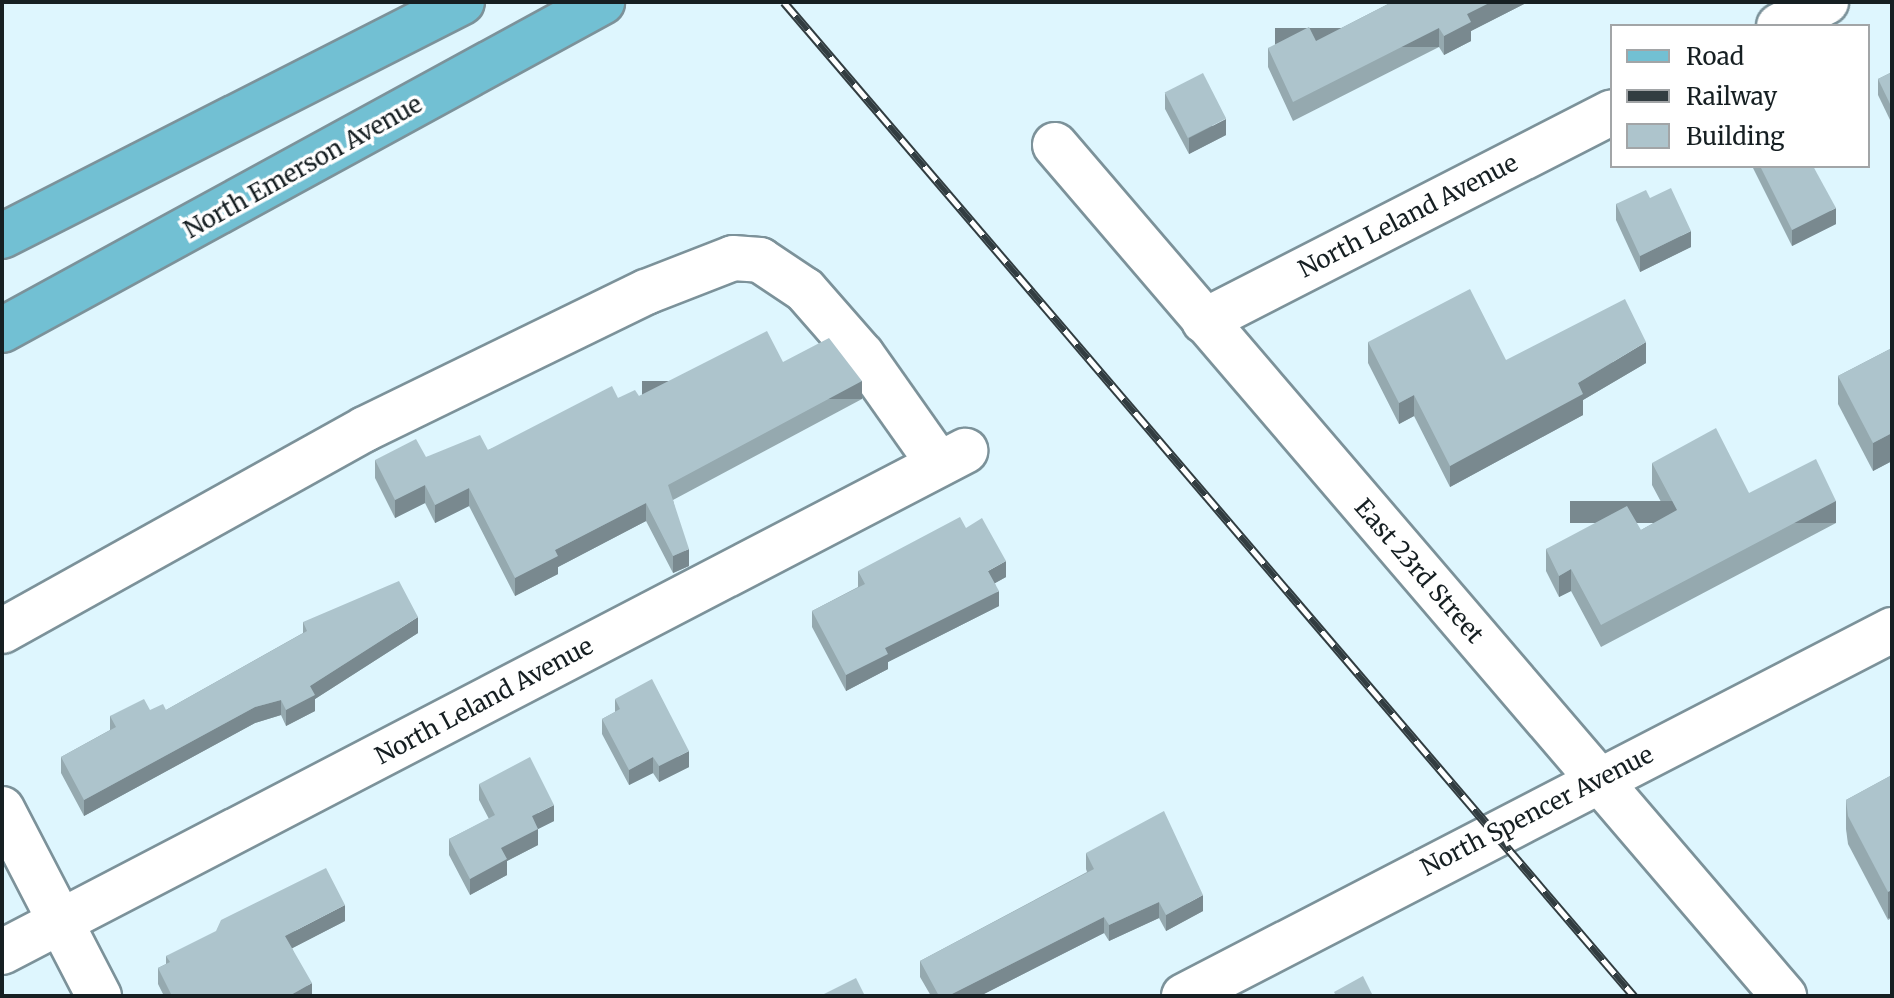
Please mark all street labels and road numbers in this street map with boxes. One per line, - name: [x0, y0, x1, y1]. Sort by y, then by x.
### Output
- street label: North Emerson Avenue: [179, 90, 427, 244]
- street label: North Leland Avenue: [1294, 148, 1522, 284]
- street label: East 23rd Street: [1349, 493, 1489, 649]
- street label: North Leland Avenue: [370, 631, 598, 771]
- street label: North Spencer Avenue: [1416, 740, 1658, 882]

